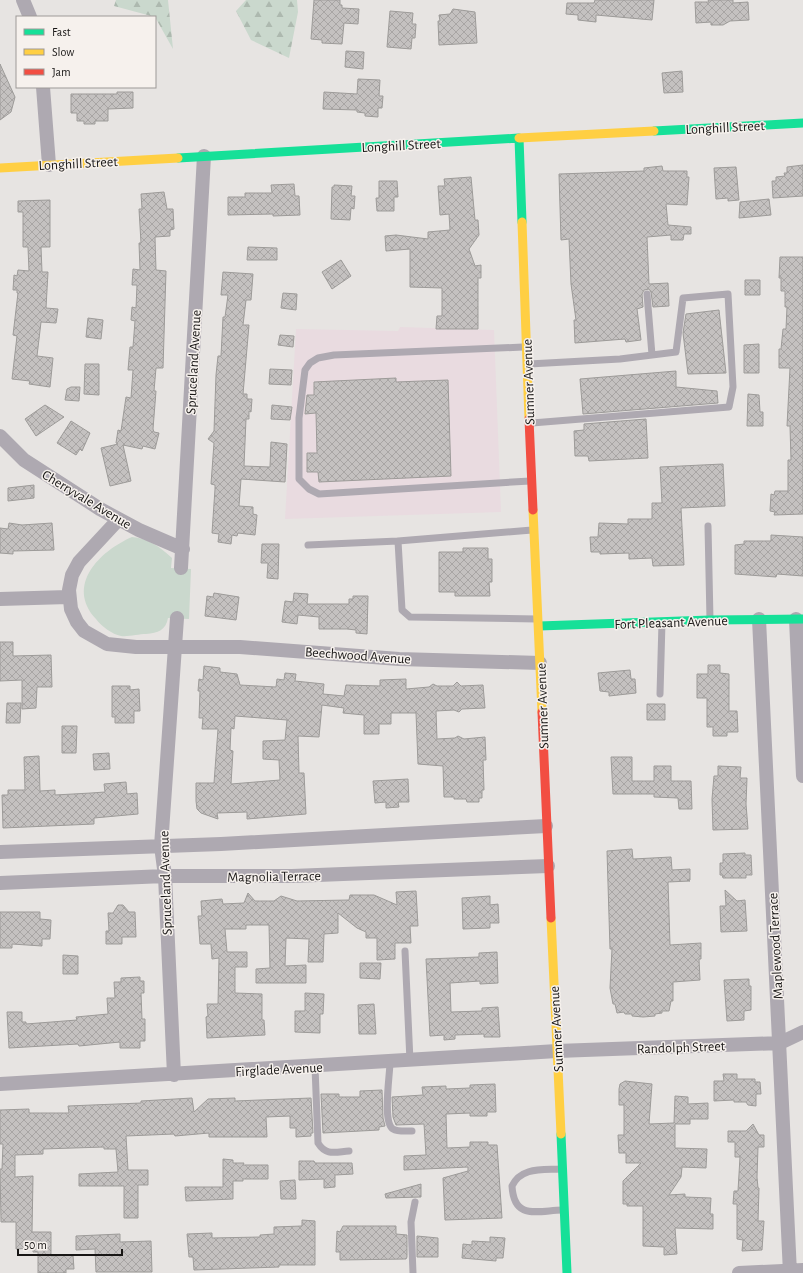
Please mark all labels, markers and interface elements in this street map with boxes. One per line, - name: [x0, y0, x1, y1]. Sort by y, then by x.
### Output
- legend: [16, 16, 156, 88]
- text: Fast: [52, 26, 71, 38]
- text: Slow: [52, 46, 74, 58]
- text: Jam: [52, 66, 71, 78]
- street label: Longhill Street: [685, 119, 766, 137]
- street label: Longhill Street: [361, 137, 442, 155]
- street label: Longhill Street: [38, 155, 119, 173]
- street label: Spruceland Avenue: [184, 310, 204, 415]
- street label: Sumner Avenue: [521, 339, 537, 425]
- street label: Cherryvale Avenue: [39, 468, 134, 532]
- street label: Fort Pleasant Avenue: [614, 614, 728, 632]
- street label: Beechwood Avenue: [305, 645, 411, 667]
- street label: Sumner Avenue: [535, 663, 551, 749]
- street label: Spruceland Avenue: [157, 831, 175, 935]
- street label: Magnolia Terrace: [227, 869, 321, 885]
- street label: Maplewood Terrace: [766, 892, 786, 1000]
- street label: Sumner Avenue: [548, 986, 566, 1072]
- street label: Randolph Street: [637, 1039, 726, 1057]
- street label: Firglade Avenue: [235, 1061, 323, 1079]
- scale bar: [18, 1231, 122, 1257]
- text: 50 m: [24, 1239, 47, 1251]

